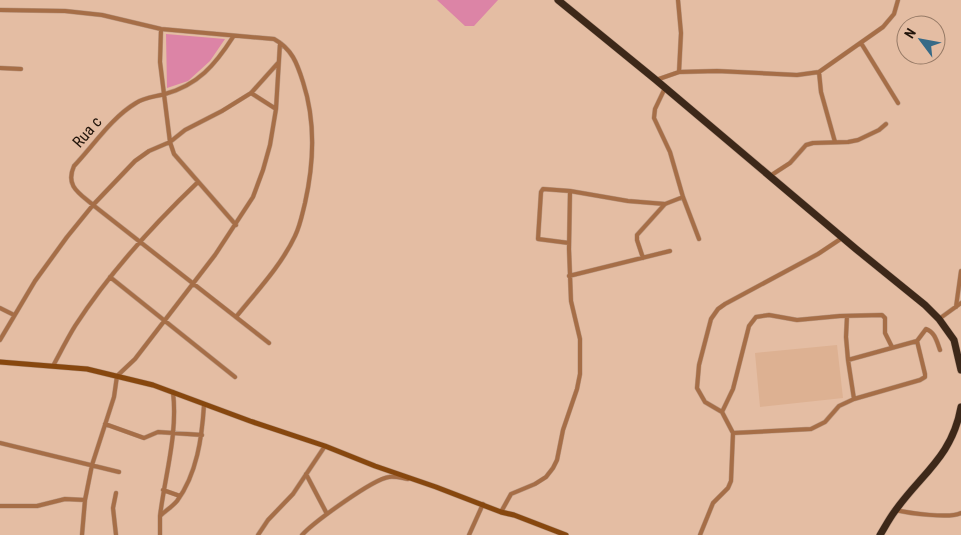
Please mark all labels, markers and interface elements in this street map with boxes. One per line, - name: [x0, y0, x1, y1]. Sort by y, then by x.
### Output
- north arrow: [896, 15, 946, 65]
- text: N: [901, 25, 919, 41]
- street label: Rua c: [68, 113, 106, 151]

